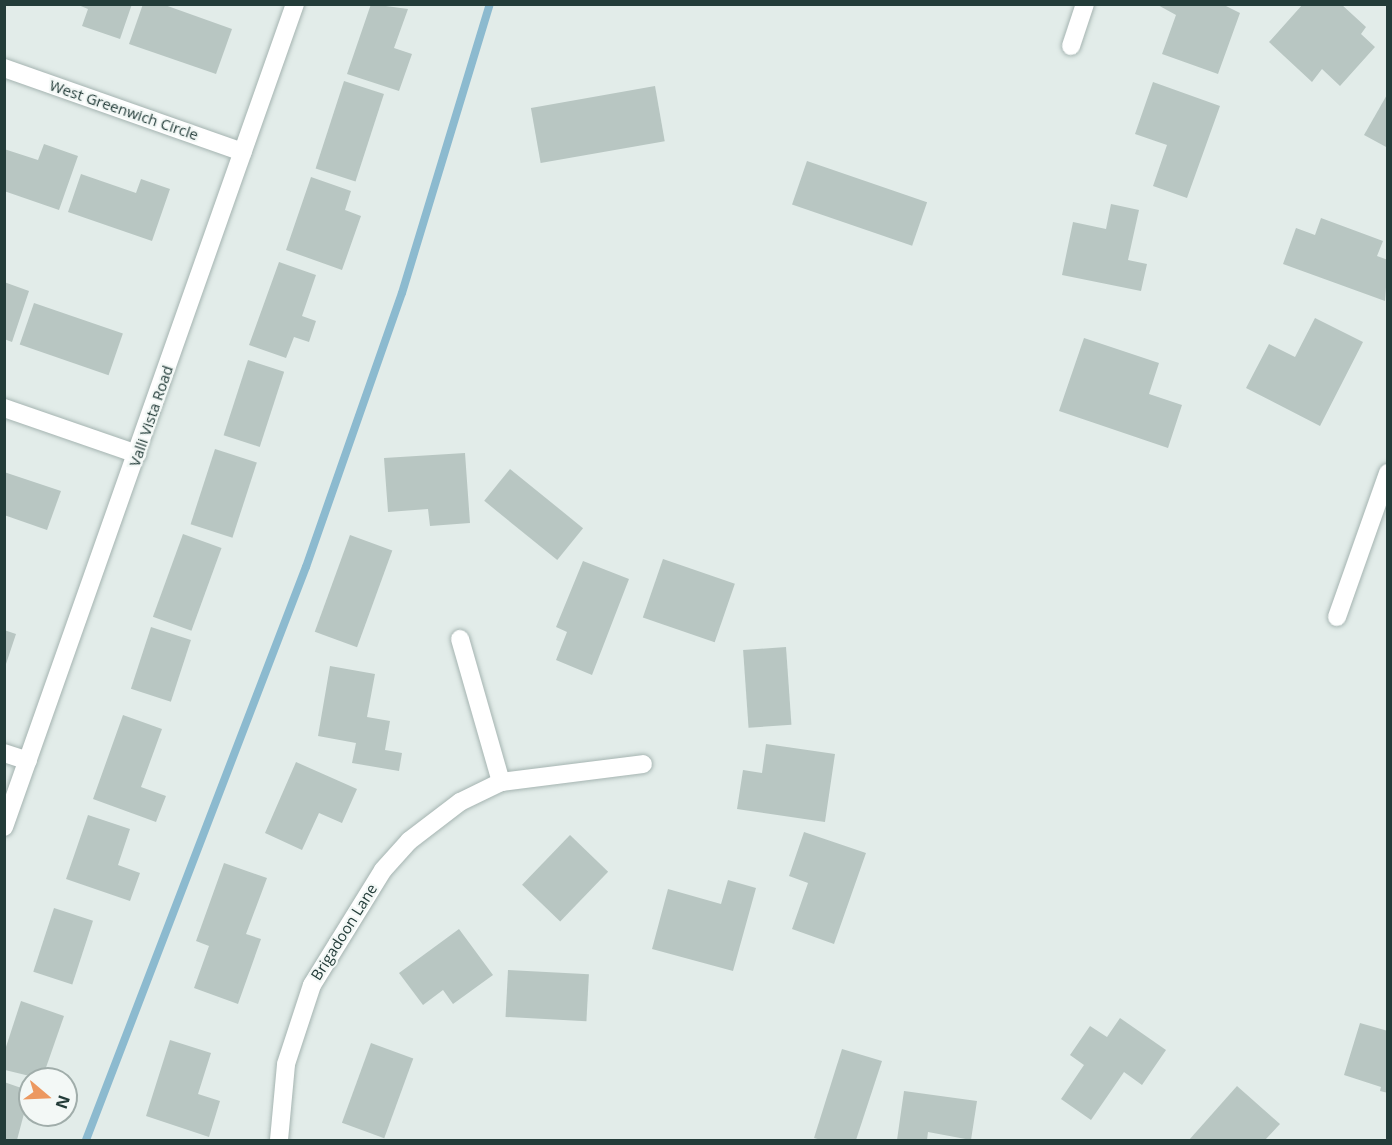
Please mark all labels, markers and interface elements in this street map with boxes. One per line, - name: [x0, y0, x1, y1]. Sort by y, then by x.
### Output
- street label: West Greenwich Circle: [47, 76, 201, 144]
- street label: Valli Vista Road: [125, 363, 177, 469]
- street label: Brigadoon Lane: [307, 881, 381, 983]
- north arrow: [18, 1067, 78, 1127]
- text: N: [51, 1092, 76, 1112]

